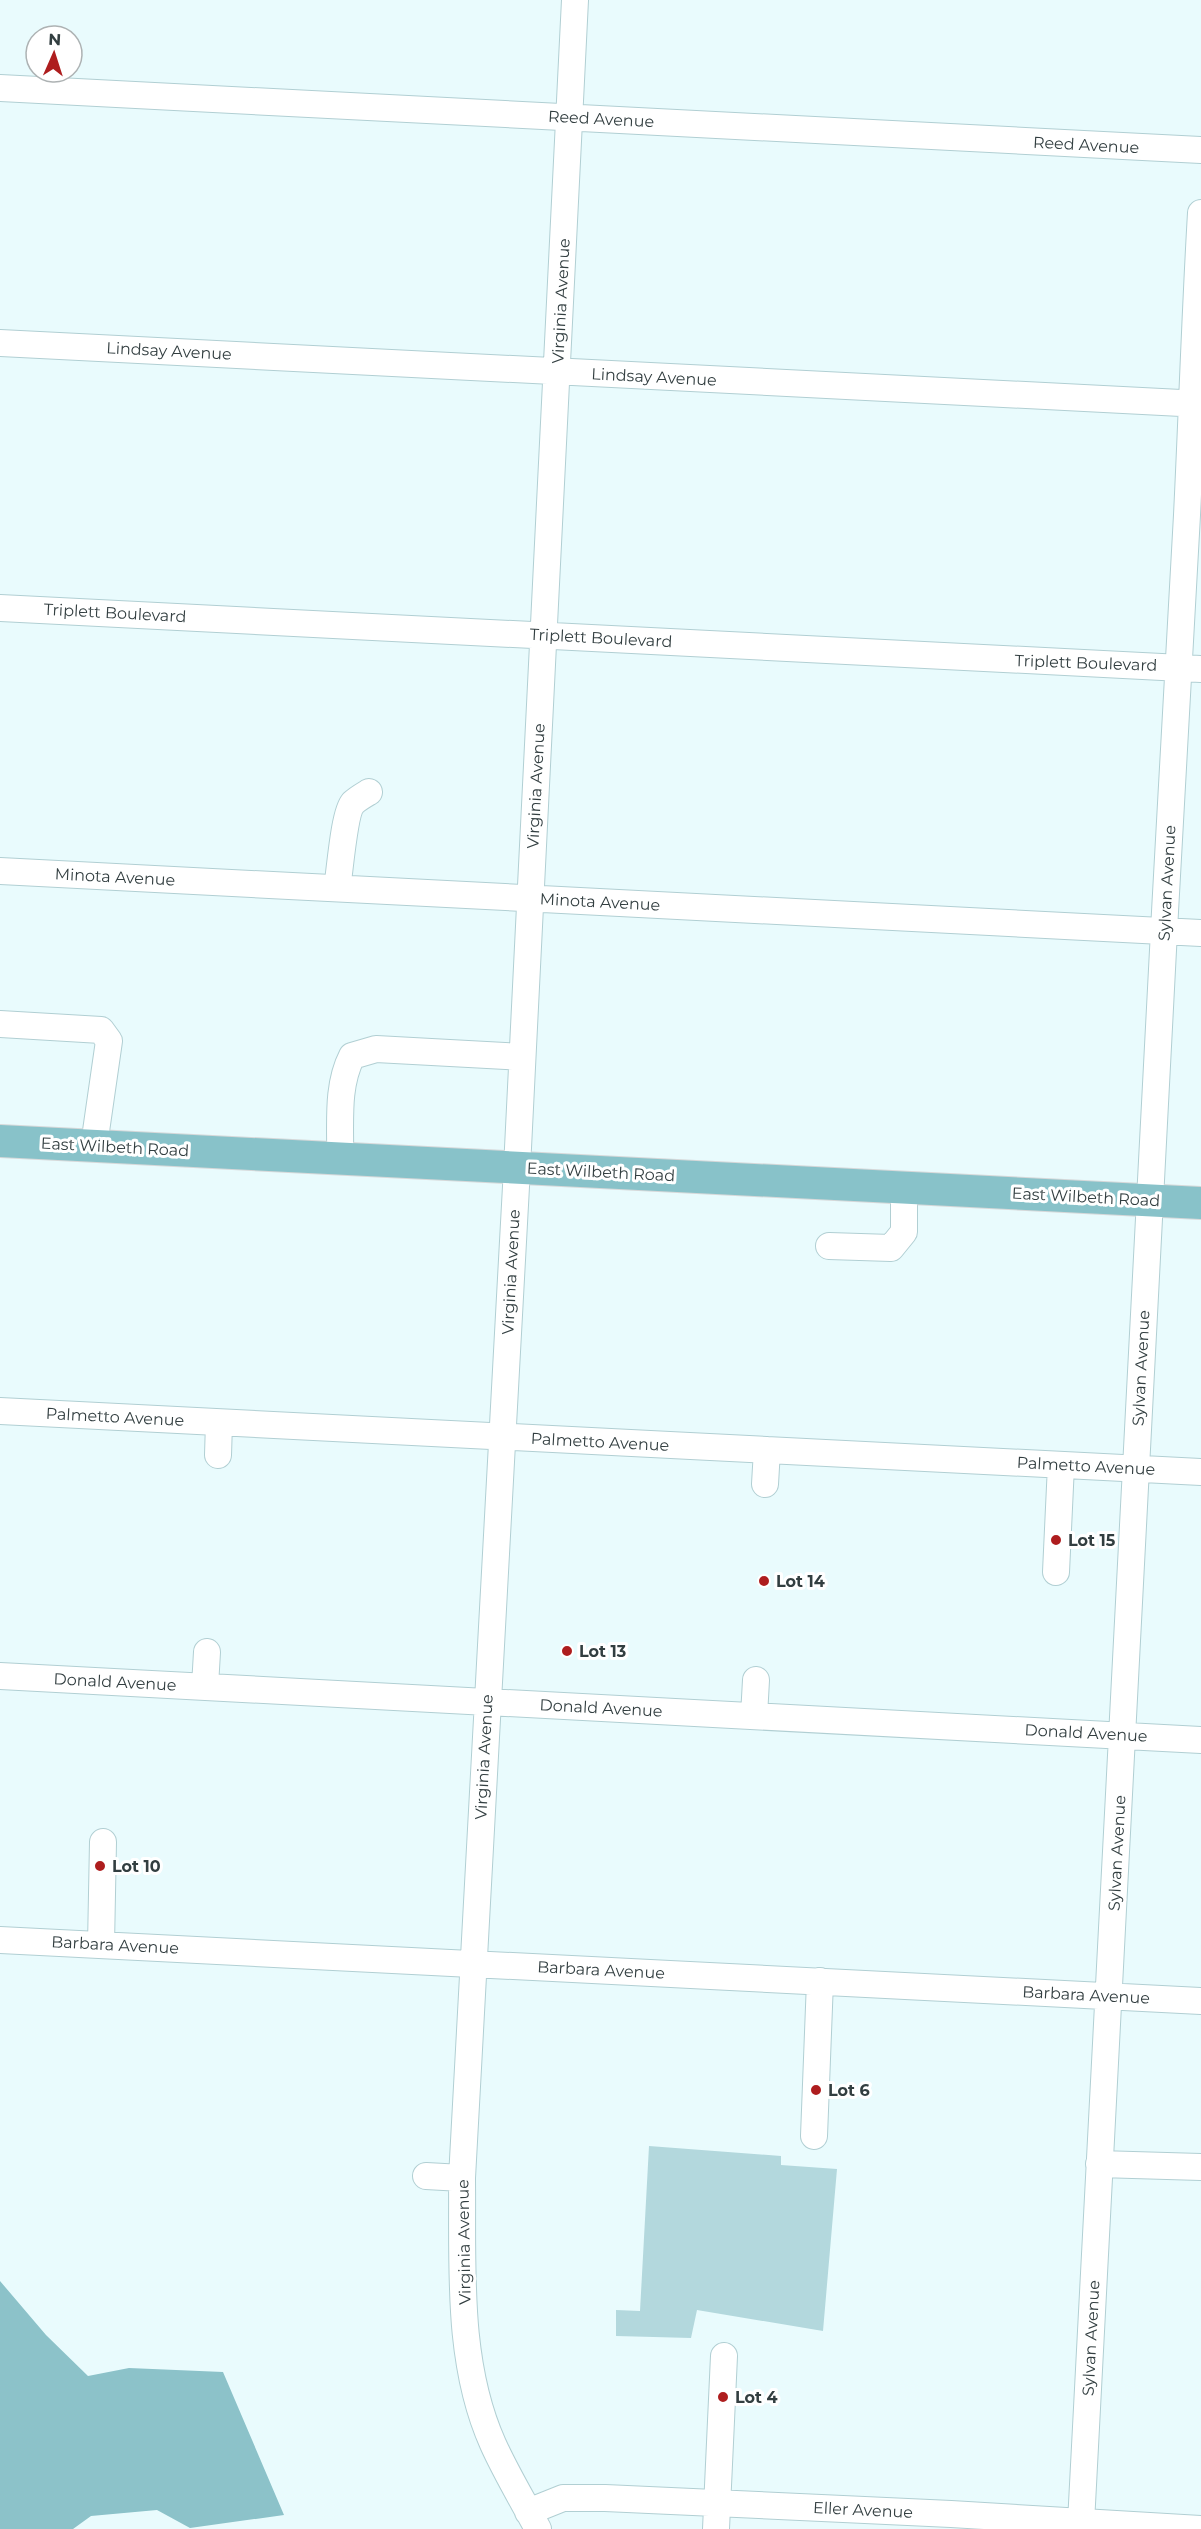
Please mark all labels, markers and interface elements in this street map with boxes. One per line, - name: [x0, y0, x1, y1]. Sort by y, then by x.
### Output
- north arrow: [24, 24, 84, 84]
- text: N: [48, 30, 62, 49]
- street label: Reed Avenue: [547, 107, 655, 131]
- street label: Reed Avenue: [1032, 133, 1140, 157]
- street label: Virginia Avenue: [548, 238, 574, 364]
- street label: Lindsay Avenue: [106, 338, 232, 364]
- street label: Lindsay Avenue: [591, 364, 717, 390]
- street label: Triplett Boulevard: [43, 600, 187, 626]
- street label: Triplett Boulevard: [529, 625, 673, 651]
- street label: Triplett Boulevard: [1014, 651, 1158, 675]
- street label: Virginia Avenue: [523, 723, 549, 849]
- street label: Sylvan Avenue: [1154, 825, 1180, 941]
- street label: Minota Avenue: [54, 864, 176, 890]
- street label: Minota Avenue: [539, 889, 661, 915]
- street label: East Wilbeth Road: [40, 1134, 190, 1160]
- street label: East Wilbeth Road: [526, 1159, 676, 1185]
- street label: East Wilbeth Road: [1011, 1184, 1161, 1210]
- street label: Virginia Avenue: [498, 1209, 524, 1335]
- street label: Sylvan Avenue: [1128, 1310, 1154, 1426]
- street label: Palmetto Avenue: [45, 1404, 185, 1430]
- street label: Palmetto Avenue: [530, 1429, 670, 1455]
- street label: Palmetto Avenue: [1016, 1453, 1156, 1479]
- place label: Lot 15: [1068, 1531, 1116, 1550]
- marker: Lot 15: [1049, 1533, 1063, 1547]
- place label: Lot 14: [776, 1572, 825, 1591]
- marker: Lot 14: [757, 1574, 771, 1588]
- place label: Lot 13: [579, 1642, 626, 1661]
- marker: Lot 13: [560, 1644, 574, 1658]
- street label: Donald Avenue: [53, 1669, 177, 1695]
- street label: Virginia Avenue: [471, 1694, 497, 1820]
- street label: Donald Avenue: [539, 1695, 663, 1721]
- street label: Donald Avenue: [1024, 1720, 1148, 1746]
- street label: Sylvan Avenue: [1104, 1795, 1130, 1911]
- place label: Lot 10: [112, 1857, 161, 1876]
- marker: Lot 10: [93, 1859, 107, 1873]
- street label: Barbara Avenue: [51, 1932, 179, 1958]
- street label: Barbara Avenue: [537, 1957, 665, 1983]
- street label: Barbara Avenue: [1022, 1982, 1150, 2008]
- place label: Lot 6: [828, 2081, 870, 2100]
- marker: Lot 6: [809, 2083, 823, 2097]
- street label: Virginia Avenue: [453, 2179, 475, 2305]
- street label: Sylvan Avenue: [1078, 2280, 1104, 2396]
- place label: Lot 4: [735, 2388, 778, 2407]
- marker: Lot 4: [716, 2390, 730, 2404]
- street label: Eller Avenue: [813, 2498, 913, 2522]

